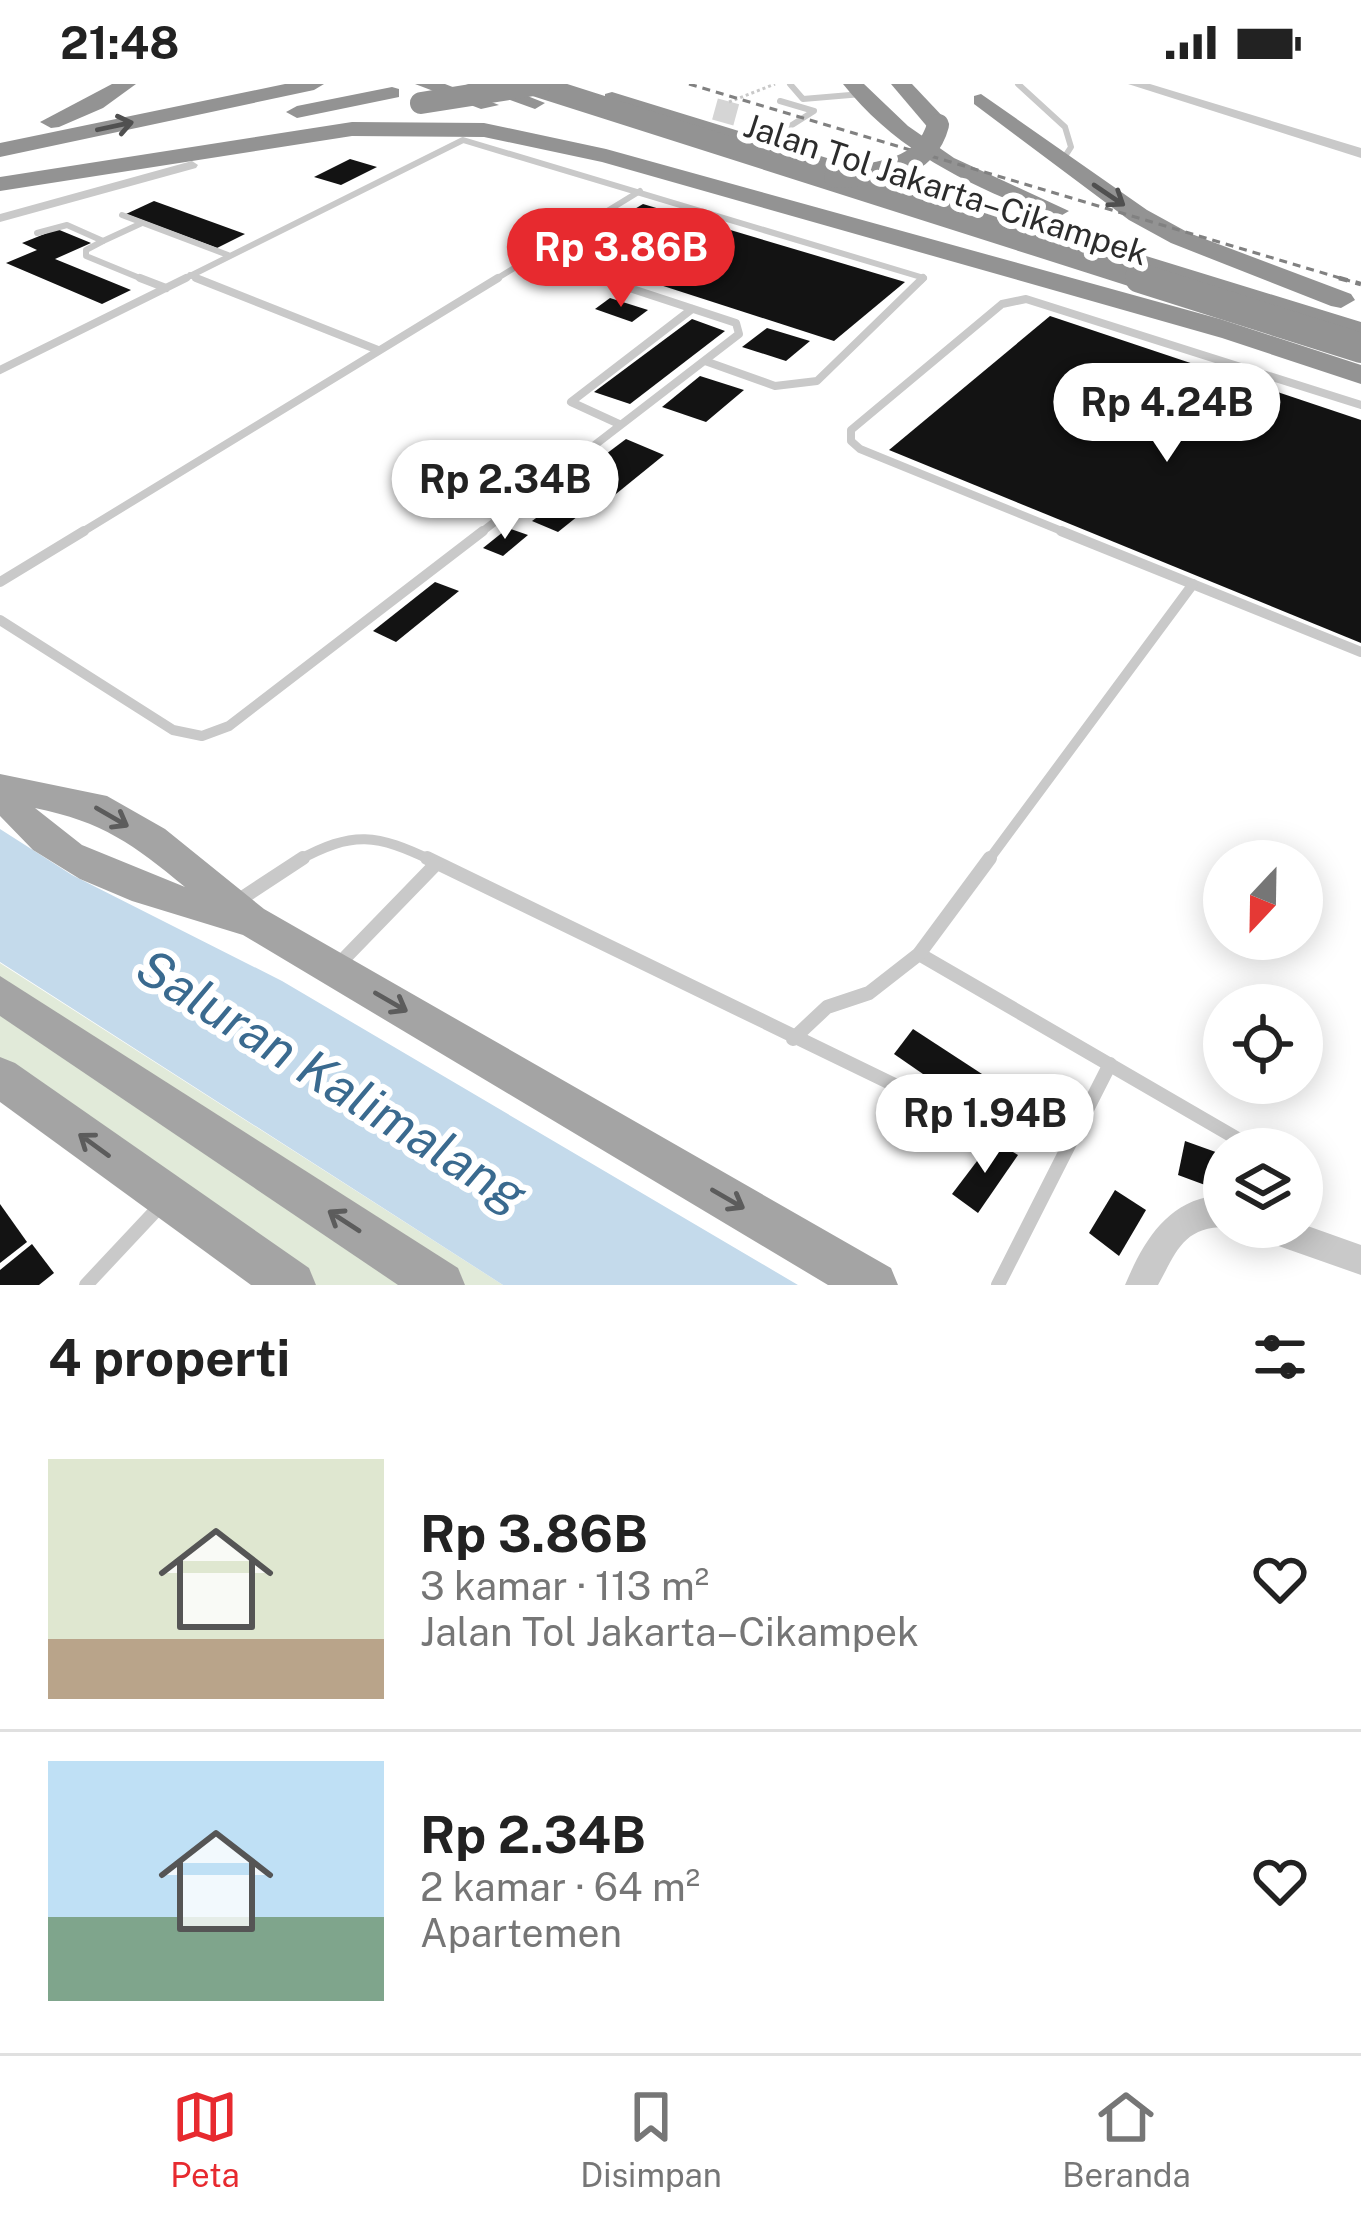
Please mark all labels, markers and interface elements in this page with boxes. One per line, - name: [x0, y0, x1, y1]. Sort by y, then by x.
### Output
- text: 21:48: [60, 16, 180, 69]
- street label: Jalan Tol Jakarta–Cikampek: [739, 106, 1153, 272]
- one-way arrow: [95, 113, 133, 136]
- one-way arrow: [1091, 183, 1125, 208]
- pin: Rp 3.86B: [497, 208, 745, 310]
- text: Rp 3.86B: [534, 224, 708, 270]
- pin: Rp 4.24B: [1043, 363, 1291, 465]
- text: Rp 4.24B: [1080, 379, 1254, 425]
- pin: Rp 2.34B: [381, 440, 629, 542]
- text: Rp 2.34B: [419, 456, 591, 502]
- one-way arrow: [94, 805, 129, 829]
- north arrow: [1203, 840, 1323, 960]
- map controls: [1203, 840, 1323, 1248]
- water label: Saluran Kalimalang: [126, 936, 538, 1224]
- button: locate: [1203, 984, 1323, 1104]
- one-way arrow: [373, 991, 408, 1015]
- pin: Rp 1.94B: [861, 1074, 1109, 1176]
- text: Rp 1.94B: [903, 1090, 1067, 1136]
- button: layers: [1203, 1128, 1323, 1248]
- one-way arrow: [78, 1133, 111, 1158]
- one-way arrow: [710, 1188, 745, 1212]
- one-way arrow: [327, 1208, 361, 1233]
- icon: filters: [1247, 1324, 1313, 1390]
- text: 4 properti: [48, 1328, 290, 1387]
- text: Rp 3.86B: [420, 1504, 648, 1563]
- icon: home: [144, 1507, 288, 1651]
- icon: heart: [1247, 1546, 1313, 1612]
- text: 3 kamar · 113 m²: [420, 1563, 709, 1609]
- text: Jalan Tol Jakarta–Cikampek: [420, 1609, 919, 1655]
- text: Rp 2.34B: [420, 1805, 646, 1864]
- icon: home: [144, 1809, 288, 1953]
- icon: heart: [1247, 1848, 1313, 1914]
- text: 2 kamar · 64 m²: [420, 1864, 700, 1910]
- text: Apartemen: [420, 1910, 622, 1956]
- tab: Peta: [170, 2084, 240, 2194]
- tab: Disimpan: [580, 2084, 722, 2194]
- tab: Beranda: [1062, 2084, 1191, 2194]

